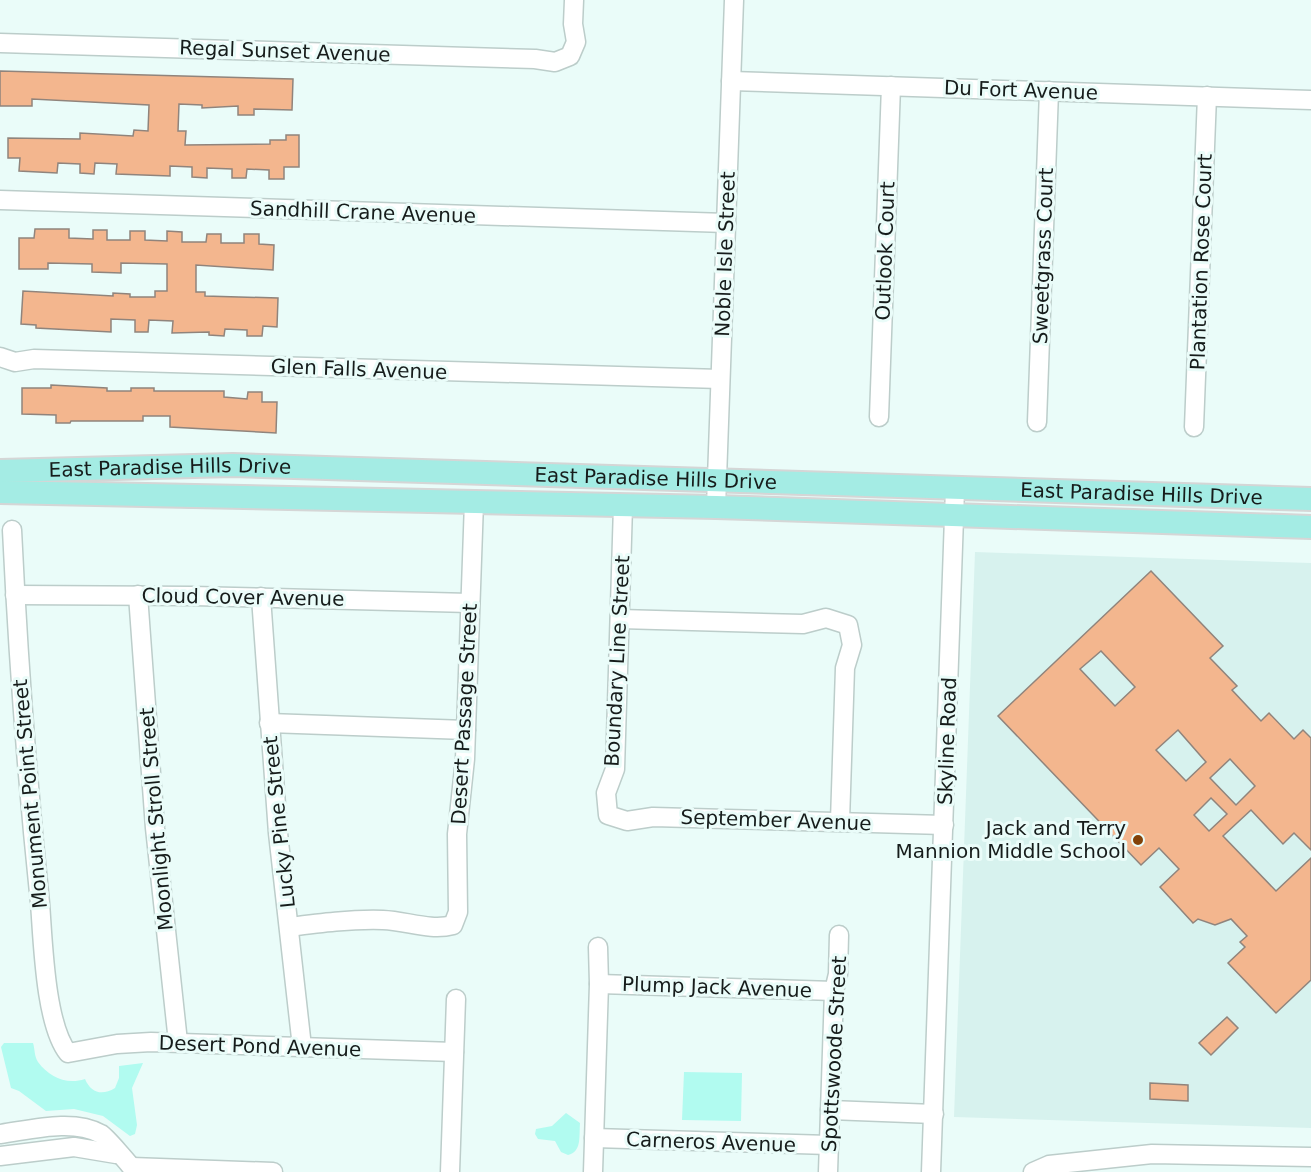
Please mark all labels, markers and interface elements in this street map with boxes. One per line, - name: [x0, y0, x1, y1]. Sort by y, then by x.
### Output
- street label: Regal Sunset Avenue: [179, 35, 391, 67]
- street label: Du Fort Avenue: [944, 75, 1098, 105]
- street label: Plantation Rose Court: [1185, 153, 1217, 371]
- street label: Sweetgrass Court: [1028, 167, 1058, 345]
- street label: Noble Isle Street: [710, 171, 740, 337]
- street label: Outlook Court: [871, 181, 899, 321]
- street label: Sandhill Crane Avenue: [250, 196, 476, 228]
- street label: Glen Falls Avenue: [270, 354, 448, 384]
- street label: East Paradise Hills Drive: [48, 453, 292, 482]
- street label: East Paradise Hills Drive: [534, 463, 777, 494]
- street label: East Paradise Hills Drive: [1020, 478, 1263, 509]
- street label: Boundary Line Street: [599, 555, 635, 767]
- street label: Cloud Cover Avenue: [141, 583, 345, 611]
- street label: Desert Passage Street: [446, 603, 482, 825]
- street label: Skyline Road: [933, 677, 961, 805]
- street label: Monument Point Street: [8, 678, 52, 910]
- street label: Moonlight Stroll Street: [134, 706, 178, 932]
- street label: Lucky Pine Street: [258, 735, 300, 909]
- street label: September Avenue: [680, 805, 872, 835]
- place label: Jack and Terry Mannion Middle School: [895, 816, 1126, 863]
- marker: Jack and Terry Mannion Middle School: [1131, 833, 1145, 847]
- street label: Spottswoode Street: [817, 955, 851, 1153]
- street label: Plump Jack Avenue: [622, 972, 812, 1002]
- street label: Desert Pond Avenue: [158, 1030, 362, 1062]
- street label: Carneros Avenue: [626, 1127, 796, 1157]

